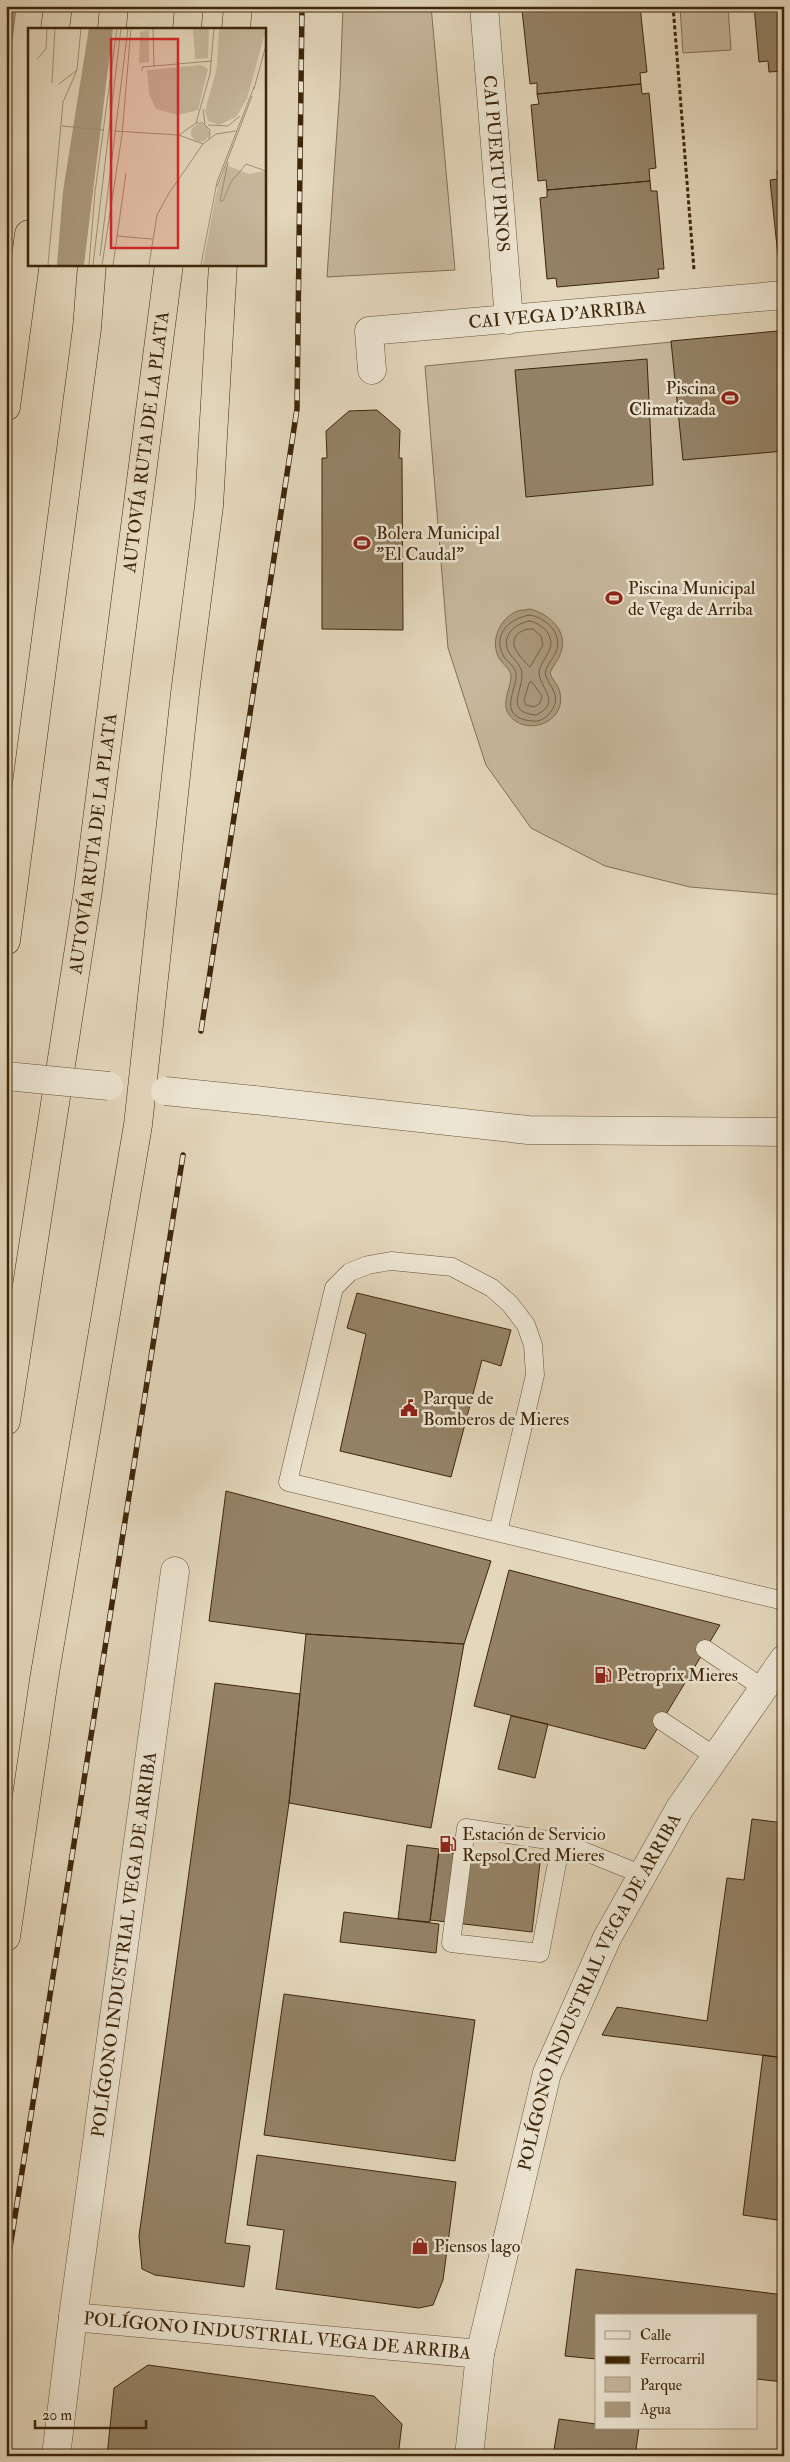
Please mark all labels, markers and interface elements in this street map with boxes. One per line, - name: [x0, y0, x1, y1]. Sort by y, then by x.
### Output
- inset map: [28, 28, 265, 265]
- street label: CAI PUERTU PINOS: [478, 74, 515, 253]
- street label: CAI VEGA D'ARRIBA: [468, 296, 647, 334]
- street label: AUTOVÍA RUTA DE LA PLATA: [118, 310, 175, 575]
- place label: Piscina Climatizada: [629, 377, 717, 421]
- sports icon: Piscina Climatizada: [720, 388, 740, 408]
- place label: Bolera Municipal "El Caudal": [376, 522, 500, 566]
- sports icon: Bolera Municipal "El Caudal": [352, 533, 372, 553]
- place label: Piscina Municipal de Vega de Arriba: [628, 577, 756, 621]
- sports icon: Piscina Municipal de Vega de Arriba: [604, 588, 624, 608]
- street label: AUTOVÍA RUTA DE LA PLATA: [64, 711, 123, 977]
- place label: Parque de Bomberos de Mieres: [423, 1387, 569, 1431]
- public building icon: Parque de Bomberos de Mieres: [399, 1398, 419, 1418]
- place label: Petroprix Mieres: [617, 1664, 738, 1687]
- fuel station icon: Petroprix Mieres: [593, 1665, 613, 1685]
- street label: POLÍGONO INDUSTRIAL VEGA DE ARRIBA: [87, 1750, 162, 2139]
- street label: POLÍGONO INDUSTRIAL VEGA DE ARRIBA: [513, 1809, 687, 2173]
- place label: Estación de Servicio Repsol Cred Mieres: [462, 1823, 606, 1867]
- fuel station icon: Estación de Servicio Repsol Cred Mieres: [438, 1834, 458, 1854]
- place label: Piensos lago: [434, 2235, 521, 2258]
- shop icon: Piensos lago: [410, 2236, 430, 2256]
- street label: POLÍGONO INDUSTRIAL VEGA DE ARRIBA: [82, 2307, 472, 2365]
- legend: [595, 2314, 758, 2430]
- text: Calle: [640, 2326, 671, 2345]
- text: Ferrocarril: [640, 2350, 705, 2369]
- text: Parque: [640, 2376, 682, 2395]
- scale bar: [35, 2397, 146, 2429]
- text: Agua: [639, 2400, 672, 2419]
- text: 20 m: [42, 2406, 72, 2425]

